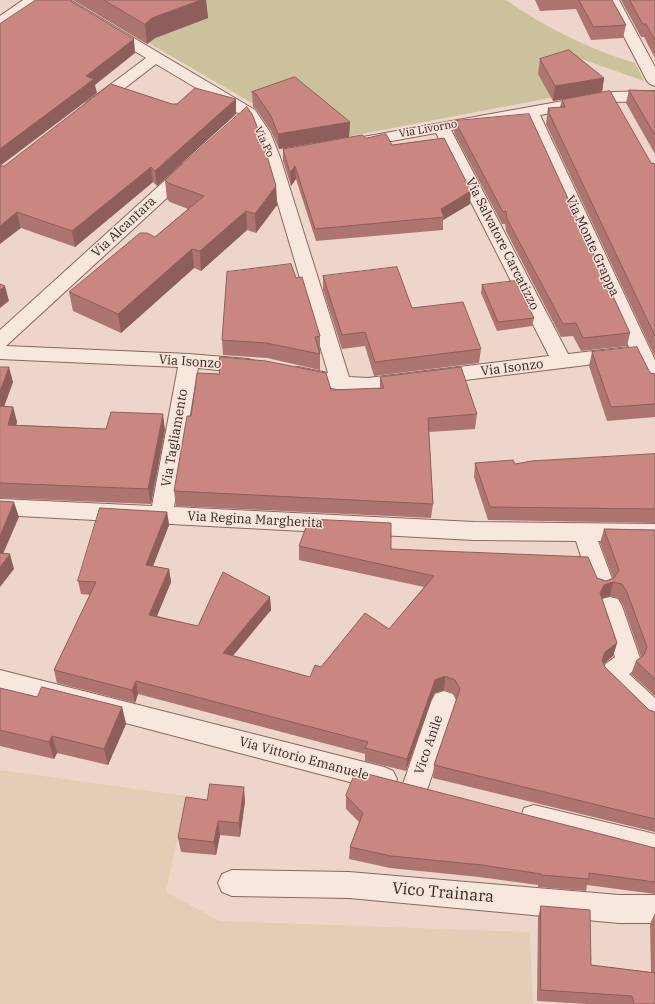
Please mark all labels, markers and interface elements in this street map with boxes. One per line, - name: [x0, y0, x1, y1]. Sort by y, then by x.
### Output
- street label: Via Livorno: [398, 117, 458, 141]
- street label: Via Po: [251, 125, 277, 159]
- street label: Via Salvatore Carcatizzo: [462, 175, 542, 313]
- street label: Via Alcantara: [89, 193, 159, 261]
- street label: Via Monte Grappa: [562, 193, 622, 299]
- street label: Via Isonzo: [158, 352, 222, 372]
- street label: Via Isonzo: [480, 356, 544, 380]
- street label: Via Tagliamento: [159, 388, 191, 488]
- street label: Via Regina Margherita: [187, 509, 323, 531]
- street label: Vico Anile: [412, 713, 446, 777]
- street label: Via Vittorio Emanuele: [237, 734, 371, 784]
- street label: Vico Trainara: [391, 879, 495, 907]

